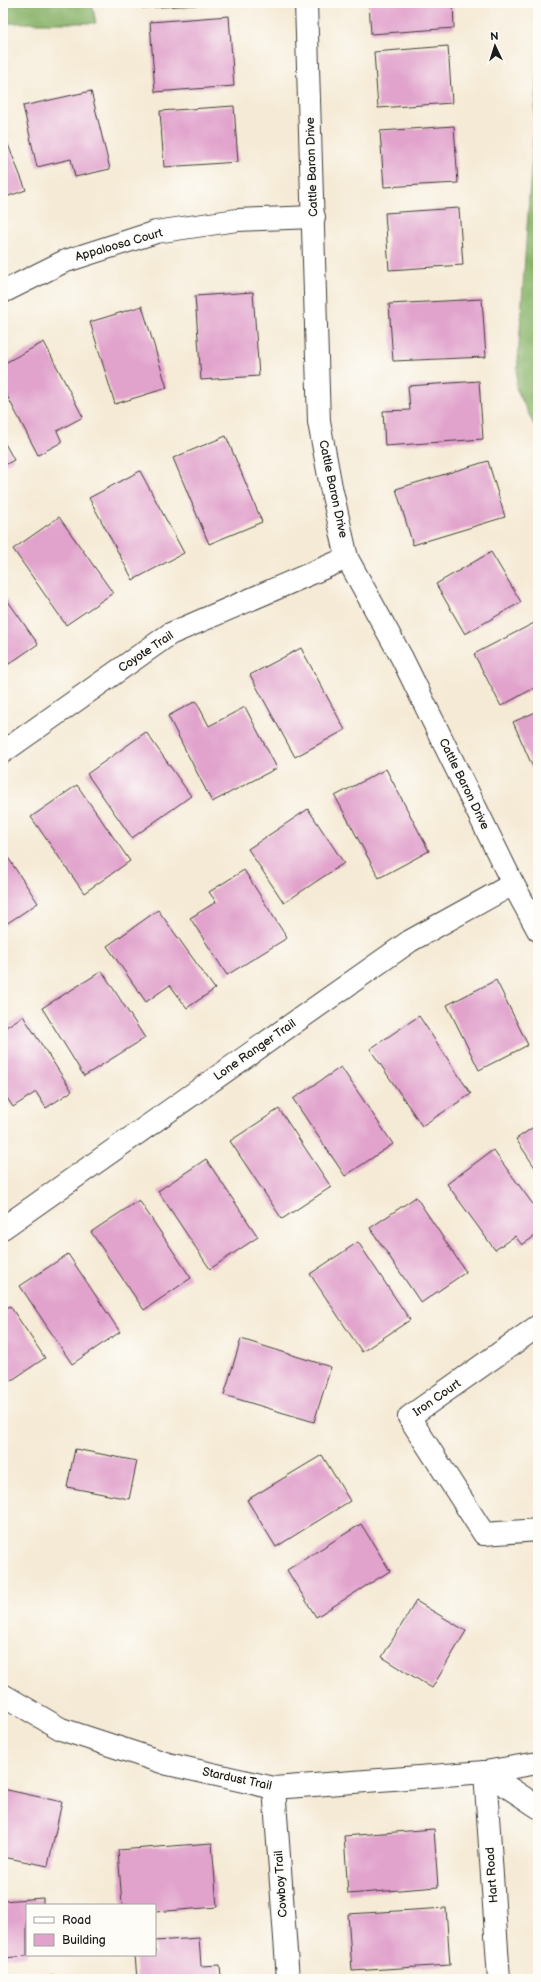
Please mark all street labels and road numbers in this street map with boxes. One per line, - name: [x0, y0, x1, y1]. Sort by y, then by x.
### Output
- street label: Cattle Baron Drive: [303, 117, 321, 217]
- street label: Appaloosa Court: [74, 225, 165, 265]
- street label: Cattle Baron Drive: [315, 439, 351, 539]
- street label: Coyote Trail: [116, 628, 176, 676]
- street label: Cattle Baron Drive: [435, 736, 493, 832]
- street label: Lone Ranger Trail: [211, 1016, 299, 1084]
- street label: Iron Court: [410, 1376, 464, 1420]
- street label: Stardust Trail: [201, 1764, 273, 1794]
- street label: Hart Road: [483, 1846, 501, 1903]
- street label: Cowboy Trail: [271, 1850, 291, 1918]

